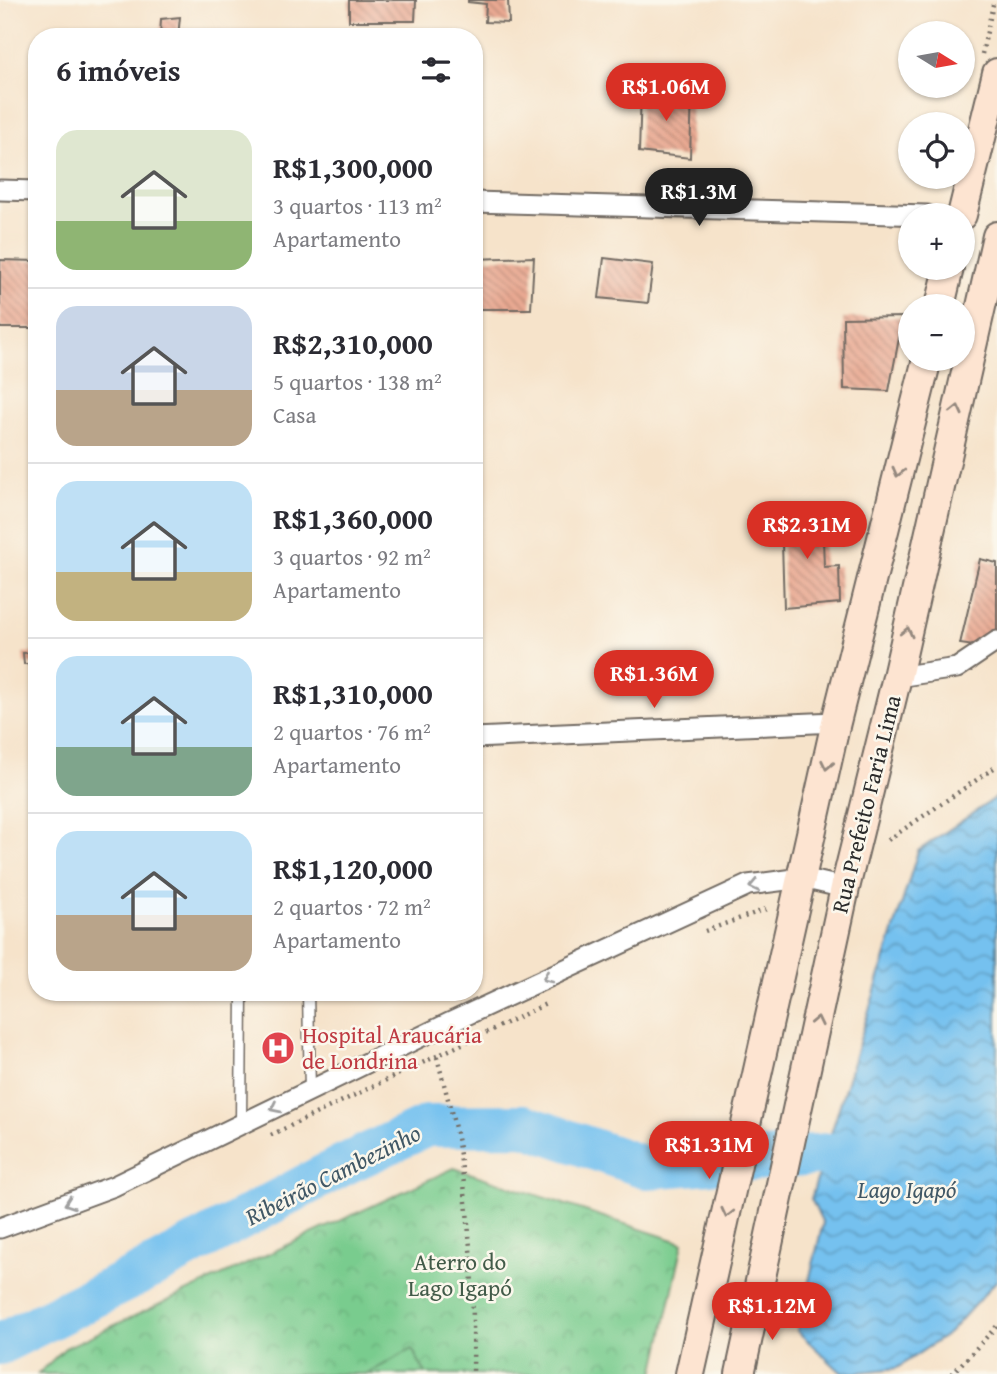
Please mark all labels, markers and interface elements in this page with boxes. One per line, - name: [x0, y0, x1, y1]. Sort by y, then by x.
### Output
- north arrow: [898, 21, 975, 98]
- map controls: [898, 21, 975, 371]
- text: 6 imóveis: [56, 48, 181, 92]
- icon: filters: [417, 51, 455, 89]
- pin: R$1.06M: [601, 64, 731, 123]
- text: R$1.06M: [622, 69, 710, 102]
- button: locate: [898, 112, 975, 189]
- text: R$1,300,000: [273, 145, 433, 189]
- icon: home: [112, 158, 196, 242]
- pin: R$1.3M: [642, 168, 756, 228]
- text: R$1.3M: [661, 174, 737, 207]
- text: 3 quartos · 113 m²: [273, 189, 442, 222]
- button: +: [898, 203, 975, 280]
- text: Apartamento: [273, 222, 401, 255]
- button: −: [898, 294, 975, 371]
- text: R$2,310,000: [273, 321, 433, 365]
- icon: home: [112, 334, 196, 418]
- text: 5 quartos · 138 m²: [273, 365, 442, 398]
- text: Casa: [273, 398, 316, 431]
- one-way arrow: [949, 404, 964, 416]
- one-way arrow: [892, 466, 906, 478]
- text: R$1,360,000: [273, 496, 433, 540]
- pin: R$2.31M: [742, 502, 872, 561]
- text: R$2.31M: [763, 507, 851, 540]
- icon: home: [112, 509, 196, 593]
- text: 3 quartos · 92 m²: [273, 540, 431, 573]
- text: Apartamento: [273, 573, 401, 606]
- one-way arrow: [899, 626, 913, 638]
- pin: R$1.36M: [589, 650, 719, 710]
- text: R$1.36M: [610, 656, 698, 689]
- text: R$1,310,000: [273, 671, 433, 715]
- icon: home: [112, 684, 196, 768]
- street label: Rua Prefeito Faria Lima: [822, 691, 909, 916]
- text: 2 quartos · 76 m²: [273, 715, 431, 748]
- text: Apartamento: [273, 748, 401, 781]
- one-way arrow: [820, 759, 835, 771]
- text: R$1,120,000: [273, 846, 433, 890]
- icon: home: [112, 859, 196, 943]
- one-way arrow: [748, 877, 760, 892]
- text: 2 quartos · 72 m²: [273, 890, 431, 923]
- text: Apartamento: [273, 923, 401, 956]
- one-way arrow: [542, 970, 554, 984]
- one-way arrow: [808, 1015, 823, 1027]
- place label: Hospital Araucária de Londrina: [302, 1018, 482, 1077]
- hospital icon: Hospital Araucária de Londrina: [259, 1029, 297, 1067]
- one-way arrow: [270, 1100, 282, 1114]
- water label: Ribeirão Cambezinho: [238, 1115, 427, 1234]
- pin: R$1.31M: [644, 1122, 774, 1181]
- text: R$1.31M: [665, 1127, 753, 1160]
- water label: Lago Igapó: [857, 1172, 957, 1207]
- one-way arrow: [63, 1195, 75, 1209]
- one-way arrow: [720, 1207, 735, 1219]
- park label: Aterro do Lago Igapó: [408, 1245, 512, 1304]
- pin: R$1.12M: [707, 1282, 837, 1342]
- text: R$1.12M: [728, 1288, 816, 1321]

